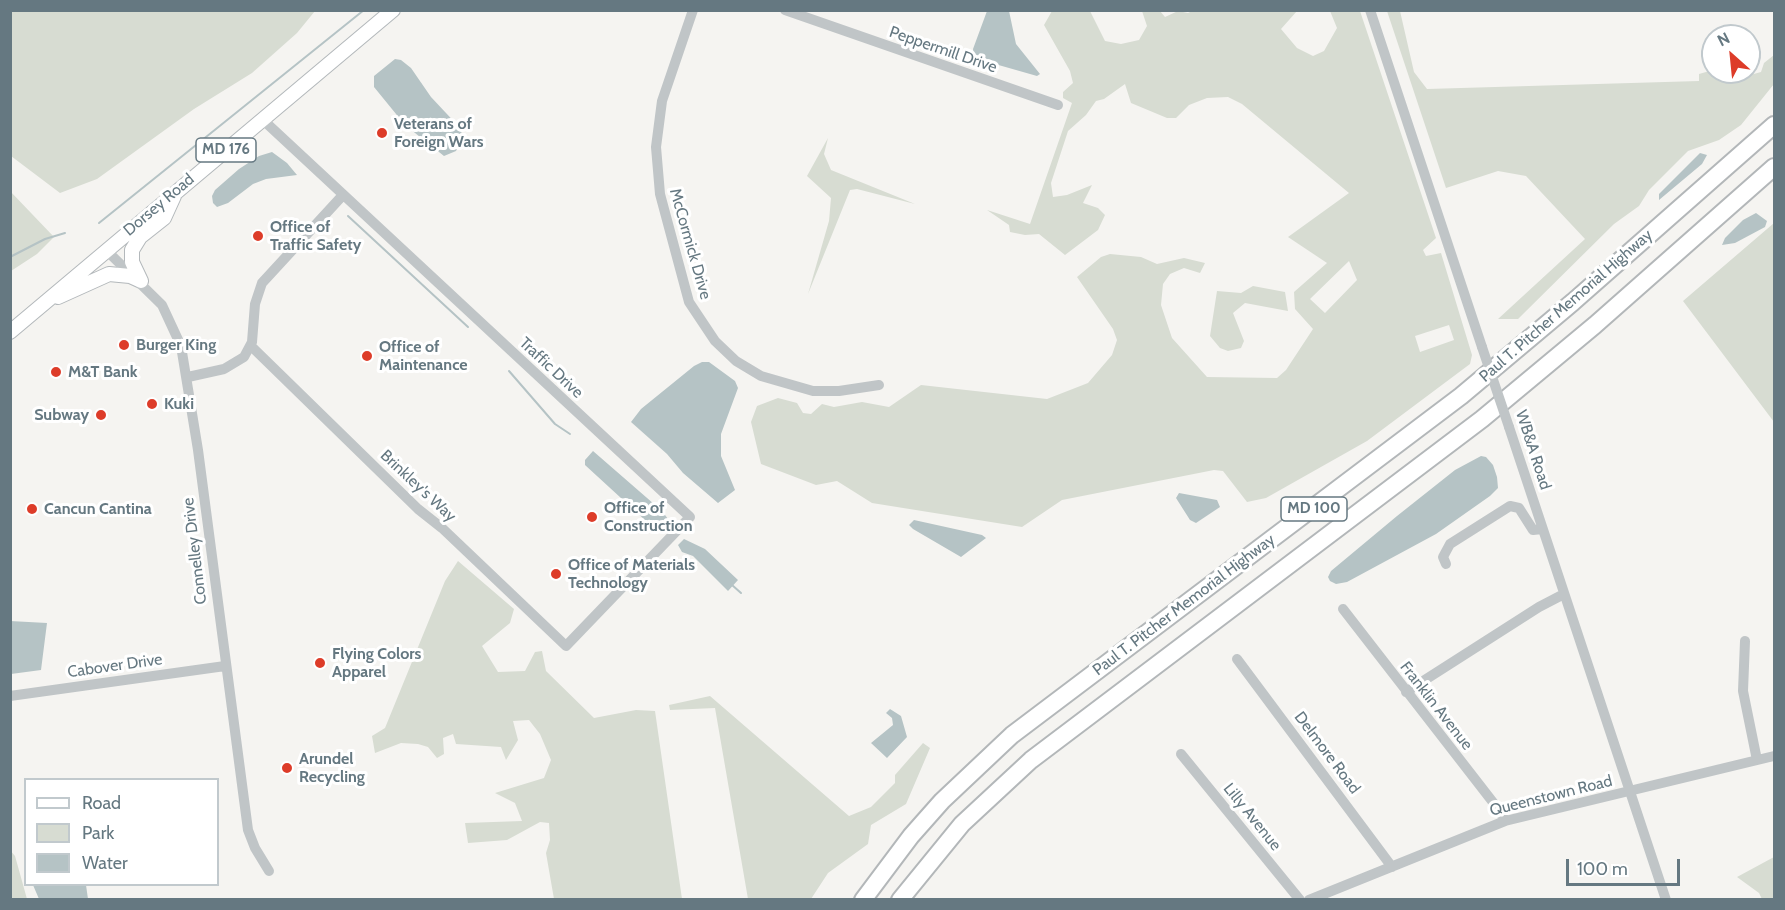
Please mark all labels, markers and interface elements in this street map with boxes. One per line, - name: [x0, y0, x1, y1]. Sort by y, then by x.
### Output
- street label: Peppermill Drive: [887, 23, 999, 77]
- north arrow: [1701, 24, 1761, 84]
- text: N: [1714, 28, 1733, 50]
- place label: Veterans of Foreign Wars: [394, 114, 483, 152]
- marker: Veterans of Foreign Wars: [375, 126, 389, 140]
- road number: MD 176: [196, 138, 256, 162]
- street label: Dorsey Road: [120, 170, 198, 240]
- street label: McCormick Drive: [665, 186, 715, 302]
- place label: Office of Traffic Safety: [270, 217, 361, 255]
- street label: Paul T. Pitcher Memorial Highway: [1476, 226, 1656, 386]
- marker: Office of Traffic Safety: [251, 229, 265, 243]
- street label: Traffic Drive: [515, 334, 587, 402]
- place label: Burger King: [136, 335, 216, 355]
- place label: Office of Maintenance: [379, 337, 468, 375]
- marker: Burger King: [117, 338, 131, 352]
- marker: Office of Maintenance: [360, 349, 374, 363]
- place label: M&T Bank: [68, 362, 138, 382]
- marker: M&T Bank: [49, 365, 63, 379]
- place label: Kuki: [164, 394, 194, 414]
- marker: Kuki: [145, 397, 159, 411]
- place label: Subway: [34, 405, 89, 425]
- marker: Subway: [94, 408, 108, 422]
- street label: WB&A Road: [1511, 408, 1555, 492]
- street label: Brinkley's Way: [376, 446, 460, 526]
- street label: Connelley Drive: [179, 496, 211, 606]
- road number: MD 100: [1281, 497, 1347, 521]
- place label: Office of Construction: [604, 498, 692, 536]
- place label: Cancun Cantina: [44, 499, 152, 519]
- marker: Cancun Cantina: [25, 502, 39, 516]
- marker: Office of Construction: [585, 510, 599, 524]
- street label: Paul T. Pitcher Memorial Highway: [1089, 530, 1279, 680]
- place label: Office of Materials Technology: [568, 555, 695, 593]
- marker: Office of Materials Technology: [549, 567, 563, 581]
- place label: Flying Colors Apparel: [332, 644, 421, 682]
- street label: Cabover Drive: [66, 650, 164, 682]
- marker: Flying Colors Apparel: [313, 656, 327, 670]
- street label: Franklin Avenue: [1396, 658, 1476, 754]
- street label: Delmore Road: [1290, 708, 1364, 798]
- place label: Arundel Recycling: [299, 749, 365, 787]
- marker: Arundel Recycling: [280, 761, 294, 775]
- street label: Queenstown Road: [1488, 772, 1614, 820]
- legend: [24, 778, 219, 886]
- street label: Lilly Avenue: [1219, 779, 1285, 855]
- text: Road: [82, 792, 121, 814]
- text: Park: [82, 822, 114, 844]
- scale bar: [1569, 847, 1683, 885]
- text: Water: [82, 852, 128, 874]
- text: 100 m: [1577, 858, 1628, 880]

